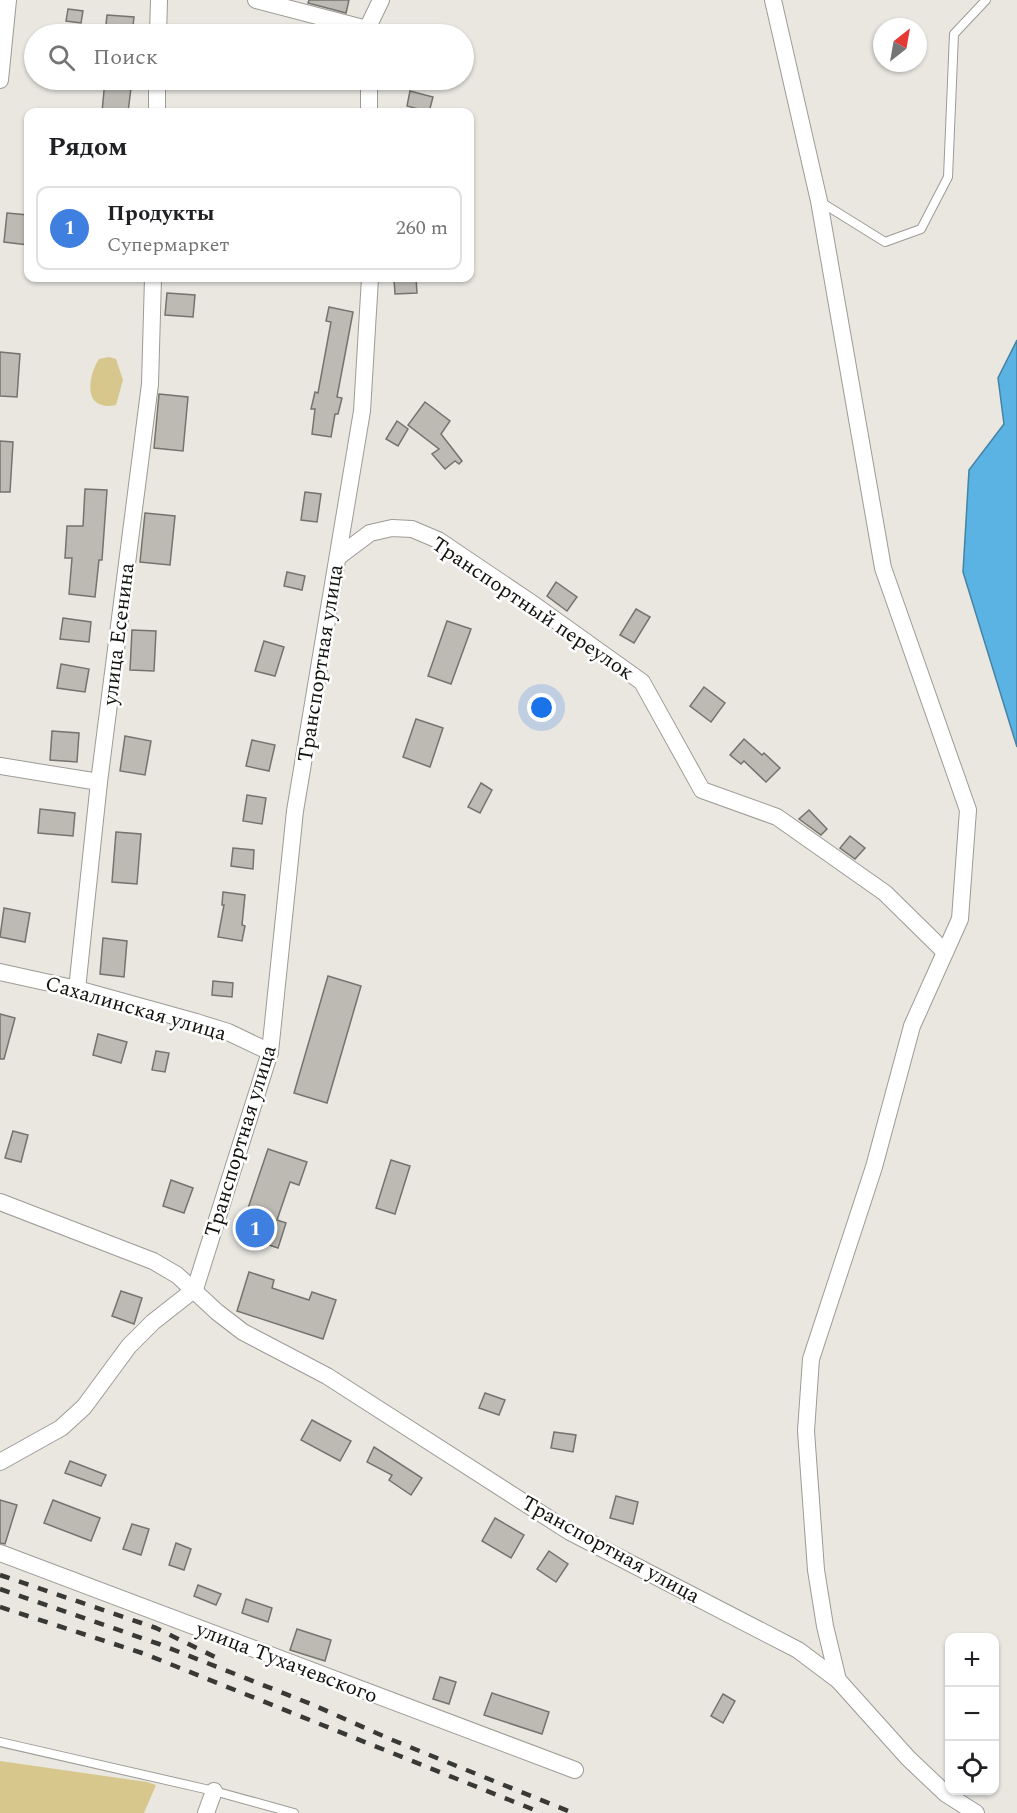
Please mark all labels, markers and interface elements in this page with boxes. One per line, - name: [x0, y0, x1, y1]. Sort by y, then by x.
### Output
- north arrow: [873, 18, 927, 72]
- search box: [24, 24, 474, 90]
- icon: search: [45, 41, 78, 74]
- text: Поиск: [93, 41, 158, 74]
- text: Рядом: [48, 127, 128, 167]
- text: Продукты: [107, 197, 215, 230]
- text: 1: [64, 213, 75, 243]
- text: 260 m: [396, 213, 448, 243]
- text: Супермаркет: [107, 230, 229, 260]
- street label: Транспортный переулок: [425, 529, 641, 689]
- street label: улица Есенина: [94, 560, 144, 708]
- street label: Транспортная улица: [290, 561, 353, 764]
- your location: [527, 693, 556, 722]
- street label: Сахалинская улица: [41, 968, 231, 1050]
- street label: Транспортная улица: [196, 1040, 286, 1241]
- pin: 1: [236, 1206, 274, 1250]
- street label: Транспортная улица: [515, 1487, 706, 1613]
- street label: улица Тухачевского: [190, 1613, 382, 1712]
- map controls: [945, 1633, 999, 1795]
- button: +: [945, 1633, 999, 1687]
- button: −: [945, 1687, 999, 1741]
- button: locate: [945, 1741, 999, 1795]

